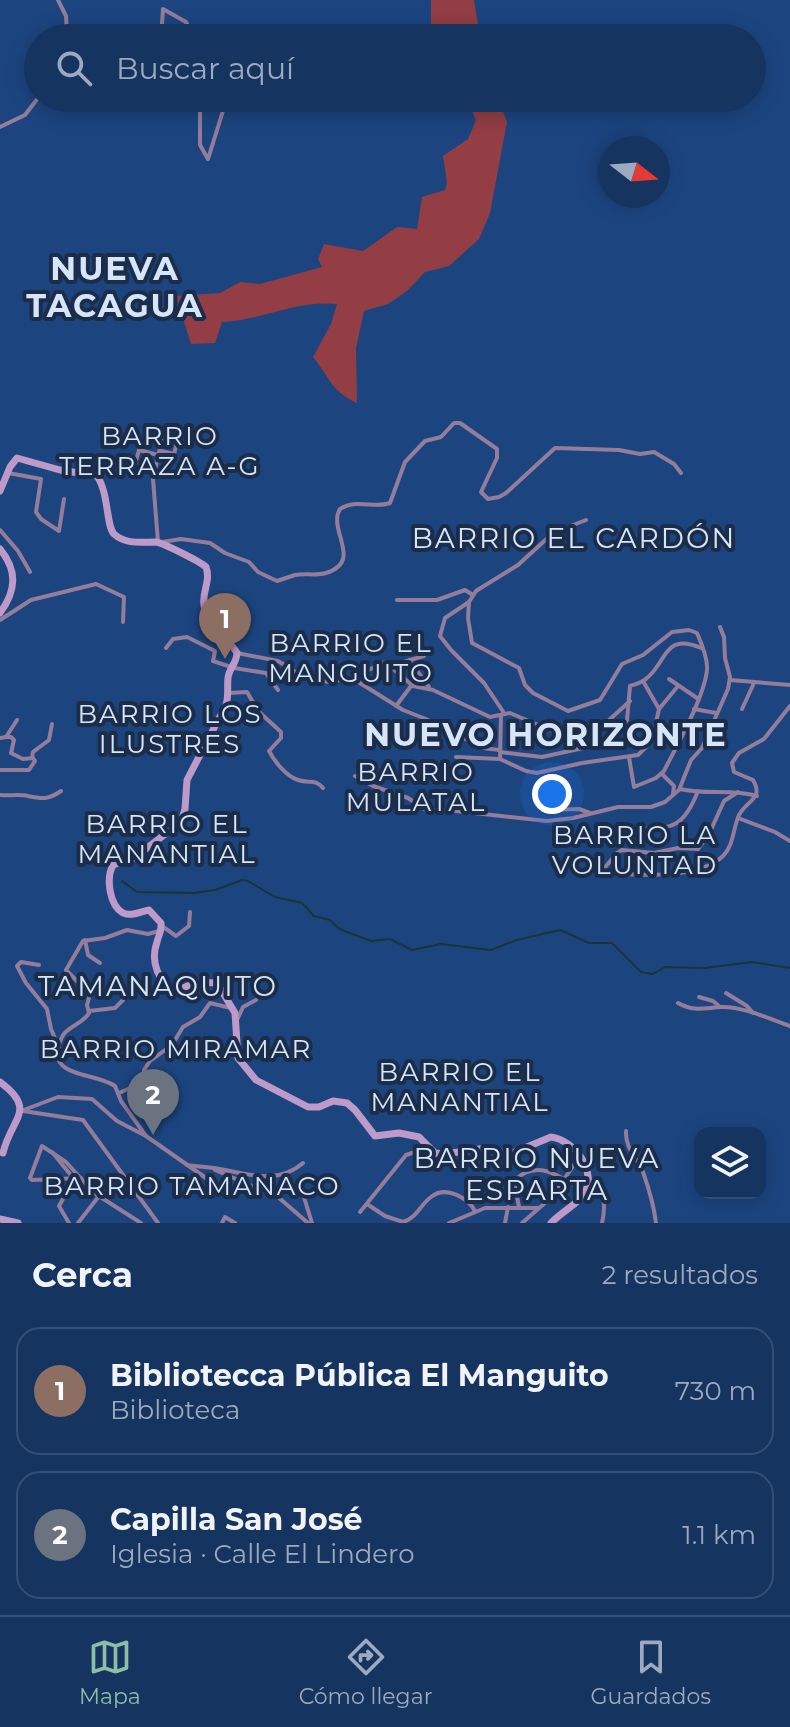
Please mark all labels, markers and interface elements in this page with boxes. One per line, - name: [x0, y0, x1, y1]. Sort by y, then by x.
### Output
- search box: [24, 24, 766, 112]
- icon: search: [52, 46, 96, 90]
- text: Buscar aquí: [116, 50, 294, 87]
- north arrow: [598, 136, 670, 208]
- district label: NUEVA TACAGUA: [26, 249, 204, 325]
- district label: BARRIO TERRAZA A-G: [59, 420, 261, 482]
- district label: BARRIO EL CARDÓN: [412, 521, 736, 555]
- pin: 1: [199, 593, 251, 659]
- district label: BARRIO EL MANGUITO: [268, 627, 434, 689]
- district label: BARRIO LOS ILUSTRES: [78, 698, 262, 760]
- district label: NUEVO HORIZONTE: [364, 715, 728, 754]
- district label: BARRIO MULATAL: [346, 756, 486, 818]
- your location: [532, 774, 572, 814]
- district label: BARRIO EL MANANTIAL: [77, 808, 257, 870]
- district label: BARRIO LA VOLUNTAD: [552, 819, 718, 881]
- district label: TAMANAQUITO: [38, 969, 278, 1003]
- district label: BARRIO MIRAMAR: [40, 1033, 312, 1065]
- district label: BARRIO EL MANANTIAL: [370, 1056, 550, 1118]
- pin: 2: [127, 1069, 179, 1135]
- map controls: [694, 1127, 766, 1199]
- button: layers: [694, 1127, 766, 1199]
- district label: BARRIO NUEVA ESPARTA: [414, 1141, 660, 1207]
- district label: BARRIO TAMANACO: [43, 1170, 341, 1202]
- text: Cerca: [32, 1254, 133, 1296]
- text: 2 resultados: [602, 1259, 758, 1291]
- text: Bibliotecca Pública El Manguito: [110, 1357, 609, 1394]
- text: 1: [55, 1375, 65, 1407]
- text: 730 m: [675, 1375, 756, 1407]
- text: Biblioteca: [110, 1394, 240, 1426]
- text: Capilla San José: [110, 1501, 363, 1538]
- text: 2: [52, 1519, 68, 1551]
- text: 1.1 km: [682, 1519, 756, 1551]
- text: Iglesia · Calle El Lindero: [110, 1538, 414, 1570]
- tab: Mapa: [79, 1635, 141, 1710]
- tab: Cómo llegar: [299, 1635, 432, 1710]
- tab: Guardados: [590, 1635, 711, 1710]

